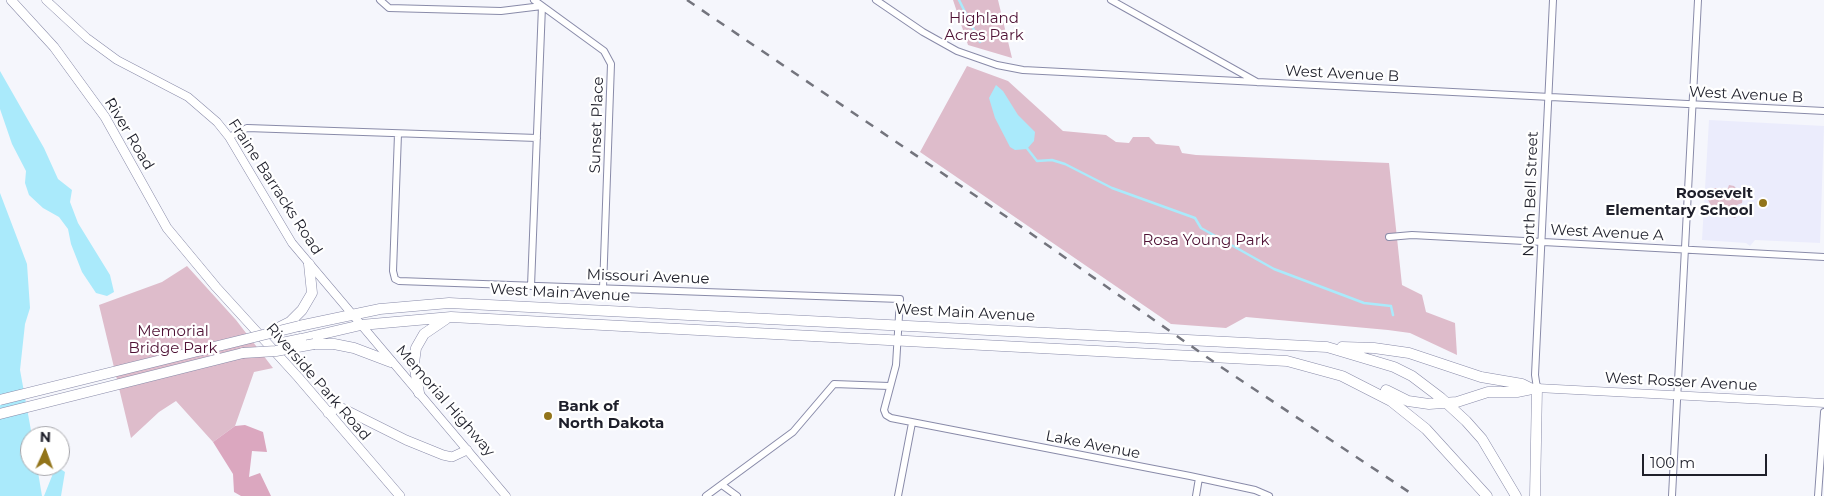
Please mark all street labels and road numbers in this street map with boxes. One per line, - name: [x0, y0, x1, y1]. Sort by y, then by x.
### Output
- street label: West Avenue B: [1285, 62, 1399, 86]
- street label: Sunset Place: [586, 76, 608, 174]
- street label: West Avenue B: [1689, 83, 1803, 107]
- street label: River Road: [100, 95, 158, 173]
- street label: Fraine Barracks Road: [224, 116, 326, 258]
- street label: North Bell Street: [1520, 131, 1542, 257]
- street label: West Avenue A: [1550, 221, 1664, 245]
- street label: Missouri Avenue: [586, 266, 710, 288]
- street label: West Main Avenue: [490, 280, 630, 306]
- street label: West Main Avenue: [895, 300, 1035, 326]
- street label: Riverside Park Road: [262, 320, 374, 444]
- street label: Memorial Highway: [392, 342, 498, 460]
- street label: West Rosser Avenue: [1604, 369, 1758, 395]
- street label: Lake Avenue: [1044, 427, 1142, 463]

